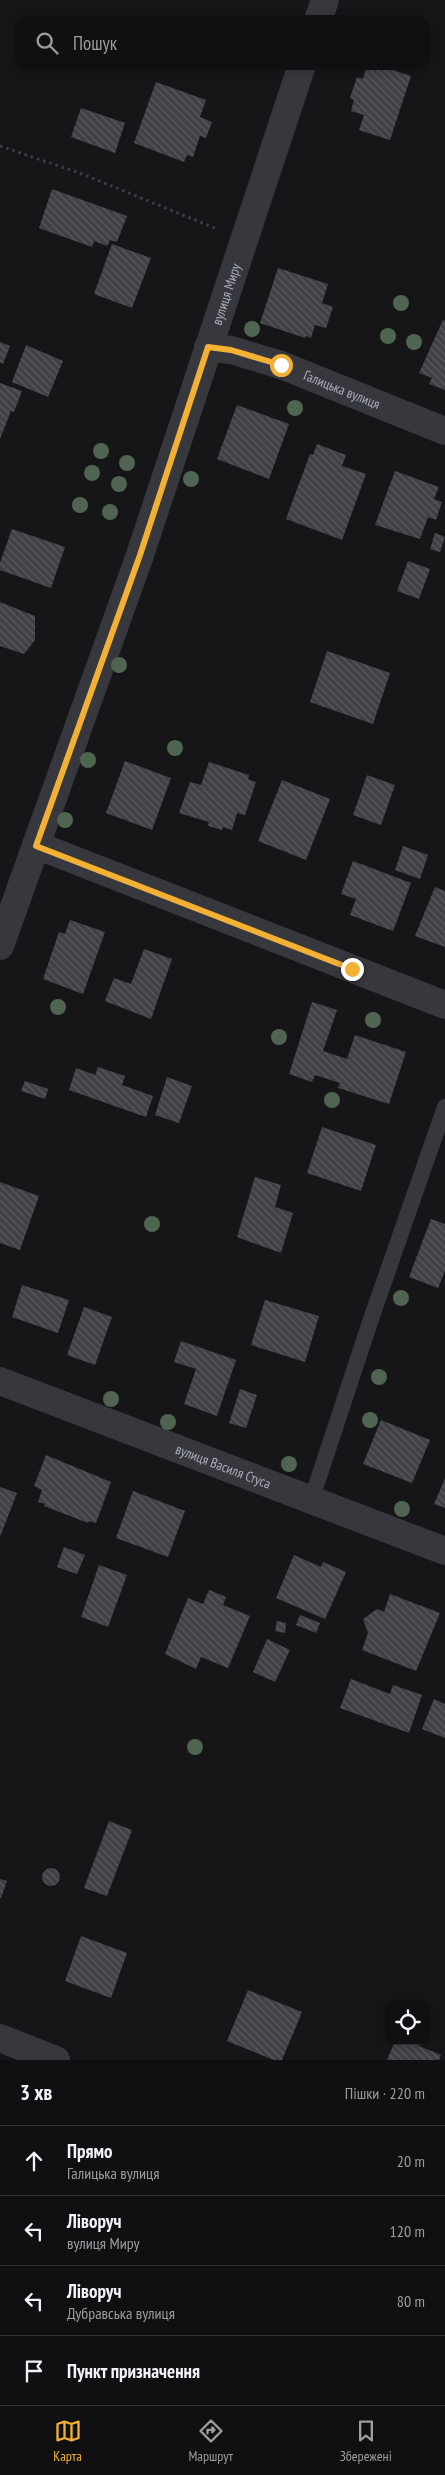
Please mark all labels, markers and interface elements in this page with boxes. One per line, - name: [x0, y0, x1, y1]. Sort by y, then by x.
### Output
- search box: [15, 15, 430, 70]
- icon: search: [33, 29, 61, 57]
- text: Пошук: [73, 31, 117, 55]
- street label: вулиця Миру: [208, 261, 245, 327]
- route start: [270, 354, 293, 377]
- street label: Галицька вулиця: [301, 366, 383, 413]
- route end: [341, 958, 364, 981]
- street label: вулиця Василя Стуса: [173, 1440, 273, 1493]
- map controls: [385, 2000, 430, 2045]
- button: locate: [385, 2000, 430, 2045]
- text: 3 хв: [20, 2079, 52, 2106]
- text: Пішки · 220 m: [345, 2083, 425, 2103]
- text: Прямо: [67, 2139, 112, 2163]
- icon: ahead: [20, 2147, 48, 2175]
- text: 20 m: [397, 2151, 425, 2171]
- text: Галицька вулиця: [67, 2163, 159, 2183]
- text: Ліворуч: [67, 2209, 121, 2233]
- icon: left: [20, 2217, 48, 2245]
- text: 120 m: [390, 2221, 425, 2241]
- text: вулиця Миру: [67, 2233, 139, 2253]
- text: Ліворуч: [67, 2279, 121, 2303]
- icon: left: [20, 2287, 48, 2315]
- text: 80 m: [397, 2291, 425, 2311]
- text: Дубравська вулиця: [67, 2303, 175, 2323]
- icon: arrive: [20, 2357, 48, 2385]
- text: Пункт призначення: [67, 2359, 200, 2383]
- tab: Карта: [53, 2417, 82, 2465]
- tab: Маршрут: [188, 2417, 233, 2465]
- tab: Збережені: [340, 2417, 392, 2465]

